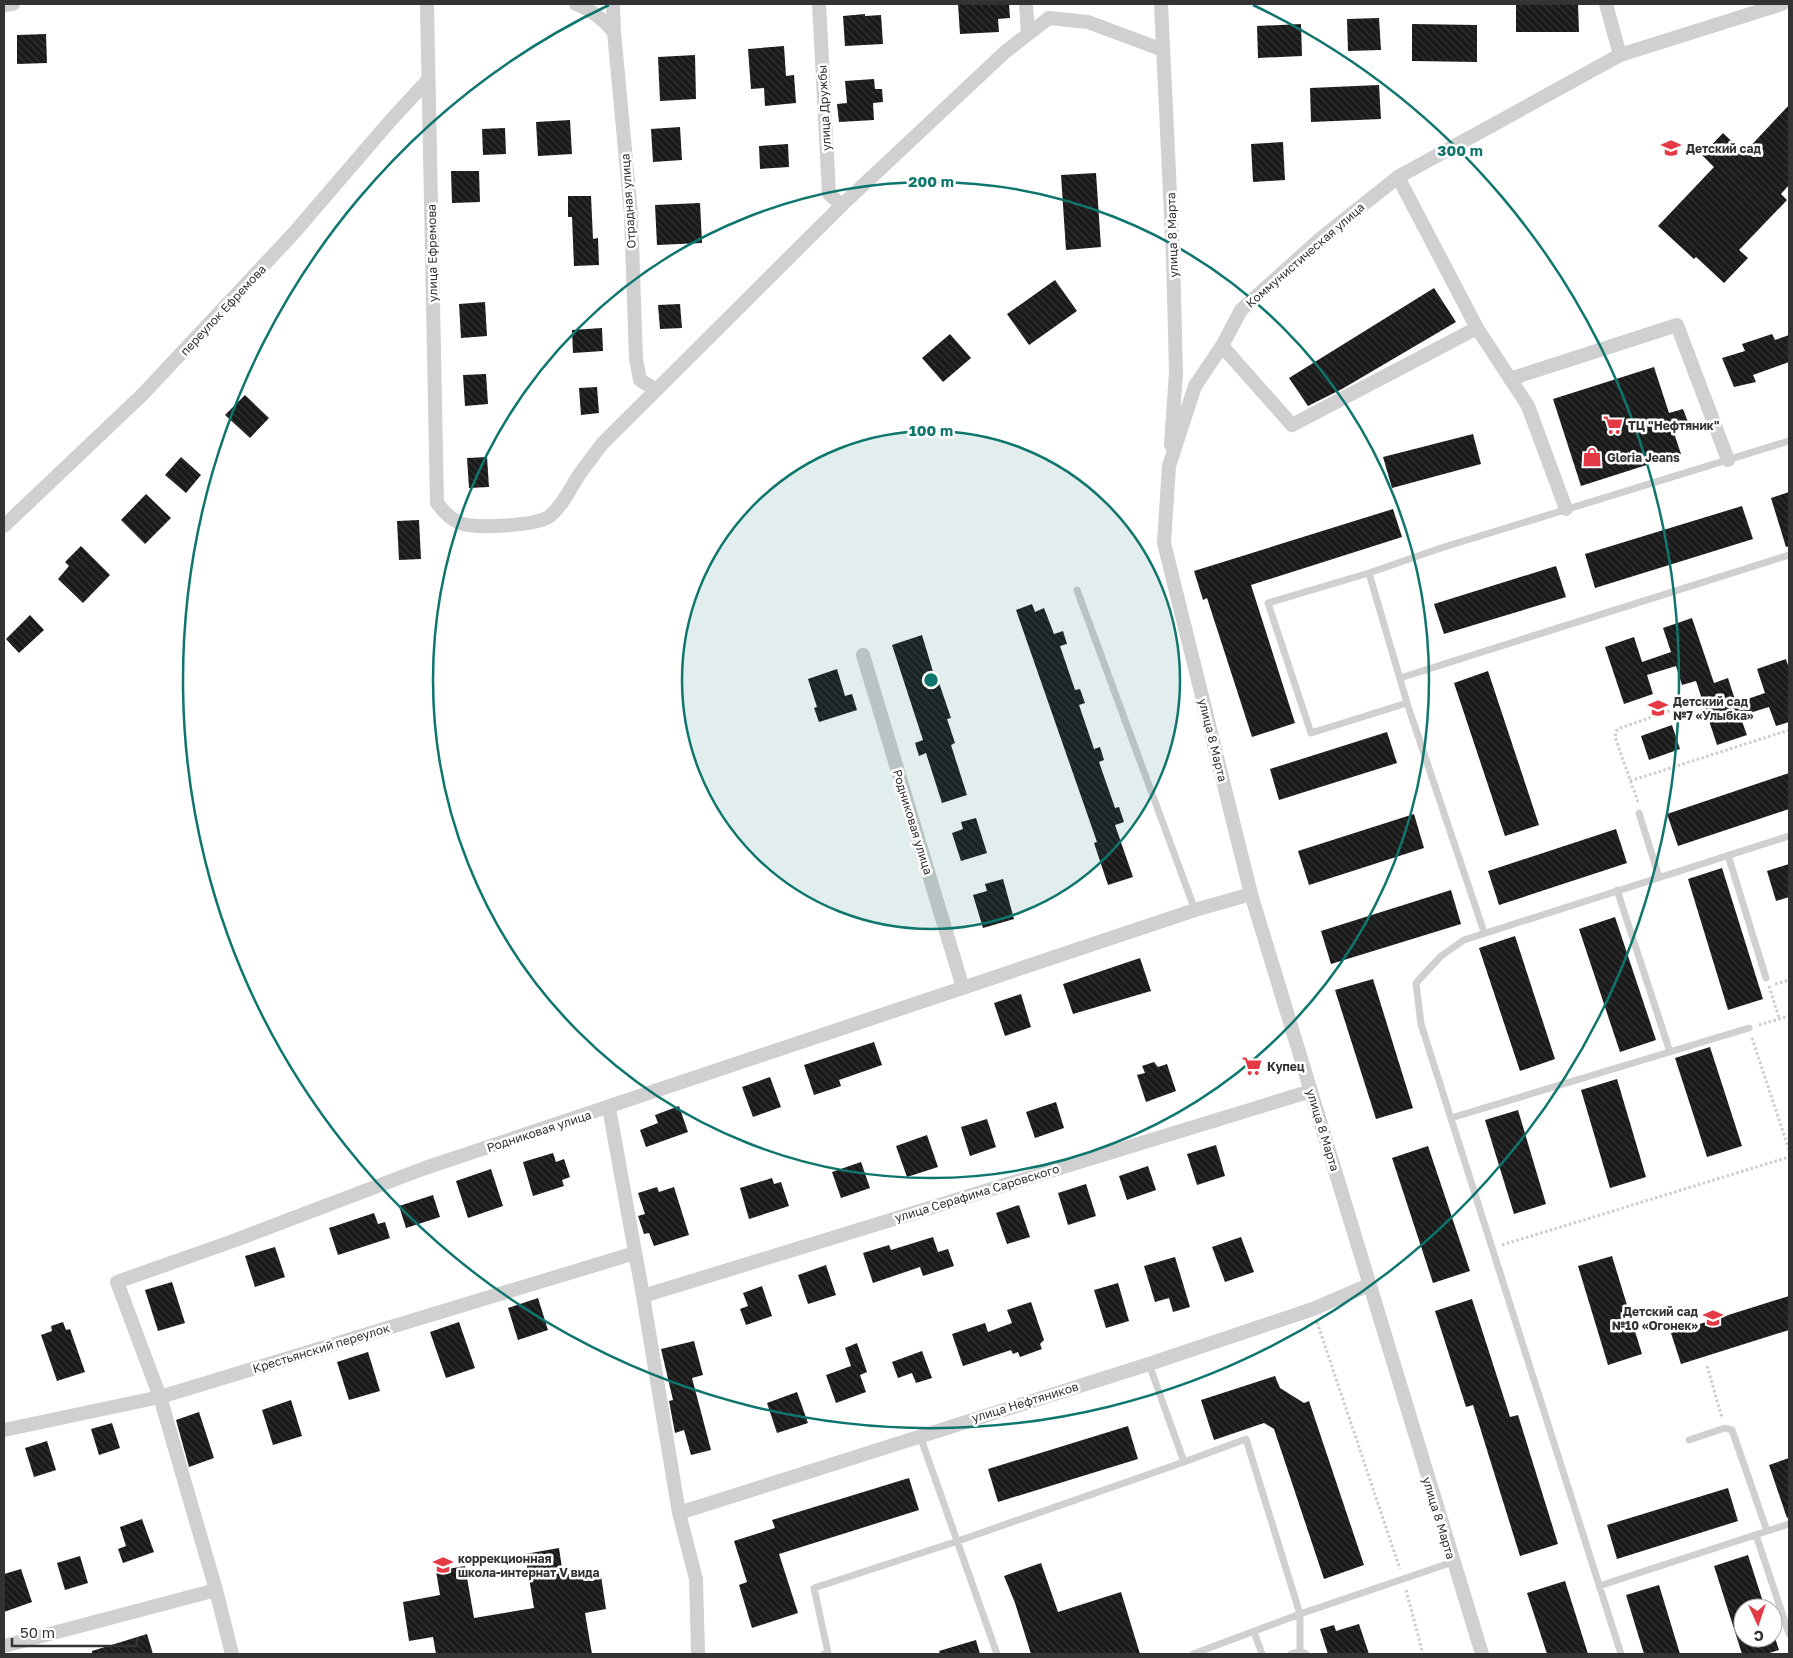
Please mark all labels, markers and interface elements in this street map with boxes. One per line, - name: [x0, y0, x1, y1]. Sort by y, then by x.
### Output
- street label: улица Дружбы: [814, 65, 834, 151]
- school or university icon: Детский сад: [1660, 137, 1682, 159]
- text: 300 m: [1437, 141, 1483, 159]
- place label: Детский сад: [1686, 141, 1761, 156]
- street label: Отрадная улица: [617, 153, 639, 249]
- text: 200 m: [908, 172, 954, 190]
- street label: улица 8 Марта: [1163, 192, 1181, 278]
- street label: Коммунистическая улица: [1243, 199, 1367, 311]
- street label: улица Ефремова: [424, 204, 440, 302]
- street label: переулок Ефремова: [177, 261, 269, 359]
- supermarket icon: ТЦ "Нефтяник": [1602, 414, 1624, 436]
- place label: ТЦ "Нефтяник": [1628, 418, 1719, 433]
- text: 100 m: [909, 421, 953, 439]
- shop icon: Gloria Jeans: [1581, 446, 1603, 468]
- place label: Gloria Jeans: [1607, 450, 1680, 465]
- centre of rings: [922, 671, 940, 689]
- place label: Детский сад №7 «Улыбка»: [1673, 694, 1754, 723]
- street label: улица 8 Марта: [1195, 697, 1231, 783]
- school or university icon: Детский сад №7 «Улыбка»: [1647, 697, 1669, 719]
- street label: Родниковая улица: [890, 768, 936, 876]
- supermarket icon: Купец: [1241, 1055, 1263, 1077]
- place label: Купец: [1267, 1059, 1305, 1074]
- street label: улица 8 Марта: [1303, 1087, 1343, 1173]
- street label: Родниковая улица: [485, 1107, 593, 1155]
- street label: улица Серафима Саровского: [893, 1161, 1061, 1225]
- place label: Детский сад №10 «Огонек»: [1612, 1304, 1699, 1333]
- school or university icon: Детский сад №10 «Огонек»: [1702, 1307, 1724, 1329]
- street label: Крестьянский переулок: [251, 1320, 391, 1376]
- street label: улица Нефтяников: [970, 1379, 1080, 1425]
- street label: улица 8 Марта: [1419, 1475, 1459, 1561]
- place label: коррекционная школа-интернат V вида: [458, 1551, 600, 1580]
- school or university icon: коррекционная школа-интернат V вида: [432, 1554, 454, 1576]
- north arrow: [1733, 1598, 1783, 1648]
- scale bar: [12, 1616, 138, 1648]
- text: 50 m: [20, 1623, 55, 1641]
- text: С: [1753, 1628, 1764, 1645]

